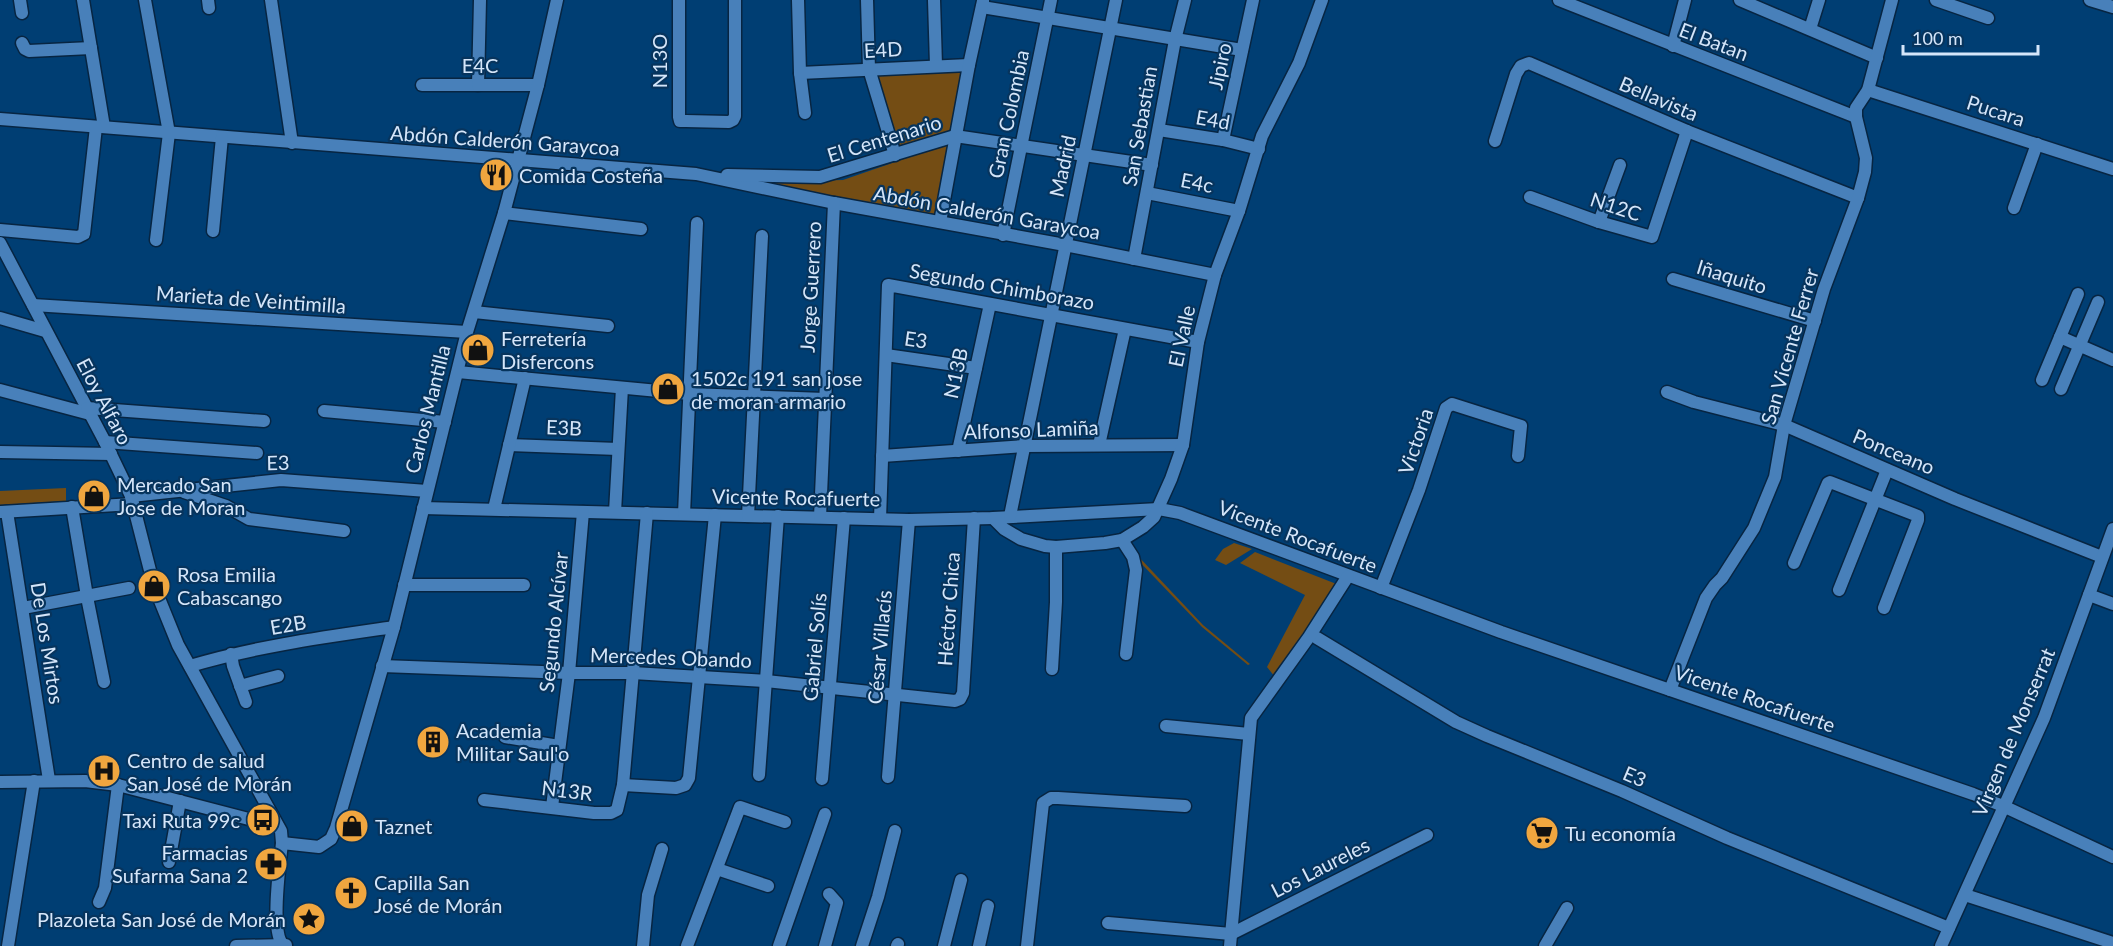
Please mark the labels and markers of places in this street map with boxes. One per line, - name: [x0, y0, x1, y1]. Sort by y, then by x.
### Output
- restaurant icon: Comida Costeña: [478, 157, 514, 193]
- place label: Comida Costeña: [519, 163, 663, 187]
- place label: Ferretería Disfercons: [501, 326, 594, 373]
- shop icon: Ferretería Disfercons: [460, 332, 496, 368]
- place label: 1502c 191 san jose de moran armario: [691, 366, 862, 413]
- shop icon: 1502c 191 san jose de moran armario: [650, 371, 686, 407]
- place label: Mercado San Jose de Moran: [117, 472, 245, 519]
- shop icon: Mercado San Jose de Moran: [76, 478, 112, 514]
- place label: Rosa Emilia Cabascango: [177, 562, 282, 609]
- shop icon: Rosa Emilia Cabascango: [136, 568, 172, 604]
- place label: Academia Militar Saul'o: [456, 718, 569, 765]
- building icon: Academia Militar Saul'o: [415, 724, 451, 760]
- place label: Centro de salud San José de Morán: [127, 748, 292, 795]
- hospital icon: Centro de salud San José de Morán: [86, 753, 122, 789]
- bus stop icon: Taxi Ruta 99c: [245, 802, 281, 838]
- place label: Taxi Ruta 99c: [122, 808, 240, 832]
- shop icon: Taznet: [334, 808, 370, 844]
- place label: Taznet: [375, 814, 432, 838]
- supermarket icon: Tu economía: [1524, 815, 1560, 851]
- place label: Tu economía: [1565, 821, 1676, 845]
- place label: Farmacias Sufarma Sana 2: [112, 840, 248, 887]
- pharmacy icon: Farmacias Sufarma Sana 2: [253, 846, 289, 882]
- place label: Capilla San José de Morán: [374, 870, 502, 917]
- church icon: Capilla San José de Morán: [333, 875, 369, 911]
- place icon: Plazoleta San José de Morán: [291, 901, 327, 937]
- place label: Plazoleta San José de Morán: [37, 907, 286, 931]

